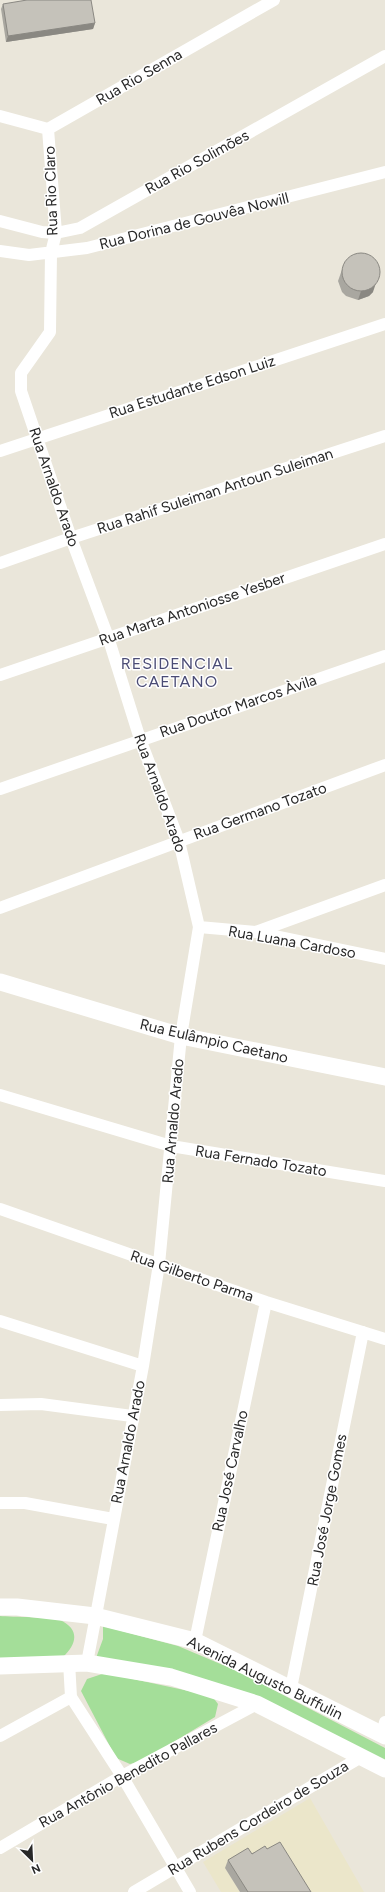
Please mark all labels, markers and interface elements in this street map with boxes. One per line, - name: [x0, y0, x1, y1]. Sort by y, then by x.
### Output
- street label: Rua Rio Senna: [93, 45, 185, 109]
- street label: Rua Rio Solimões: [142, 126, 252, 198]
- street label: Rua Rio Claro: [40, 145, 62, 236]
- street label: Rua Dorina de Gouvêa Nowill: [97, 189, 291, 253]
- street label: Rua Estudante Edson Luiz: [107, 352, 277, 422]
- street label: Rua Arnaldo Arado: [25, 425, 83, 549]
- street label: Rua Rahif Suleiman Antoun Suleiman: [95, 444, 335, 538]
- street label: Rua Marta Antoniosse Yesber: [96, 569, 288, 649]
- district label: RESIDENCIAL CAETANO: [121, 654, 233, 691]
- street label: Rua Doutor Marcos Àvila: [157, 671, 319, 741]
- street label: Rua Arnaldo Arado: [130, 731, 190, 855]
- street label: Rua Germano Tozato: [191, 778, 329, 843]
- street label: Rua Luana Cardoso: [227, 922, 358, 962]
- street label: Rua Eulâmpio Caetano: [138, 1015, 290, 1067]
- street label: Rua Arnaldo Arado: [159, 1058, 187, 1184]
- street label: Rua Fernado Tozato: [194, 1142, 328, 1180]
- street label: Rua Gilberto Parma: [128, 1246, 256, 1306]
- street label: Rua Arnaldo Arado: [107, 1379, 149, 1505]
- street label: Rua José Carvalho: [208, 1408, 252, 1533]
- street label: Rua José Jorge Gomes: [303, 1432, 351, 1588]
- street label: Avenida Augusto Buffulin: [184, 1633, 346, 1723]
- street label: Rua Antônio Benedito Pallares: [36, 1718, 220, 1832]
- street label: Rua Rubens Cordeiro de Souza: [164, 1757, 352, 1879]
- north arrow: [12, 1840, 52, 1880]
- text: N: [29, 1861, 42, 1876]

